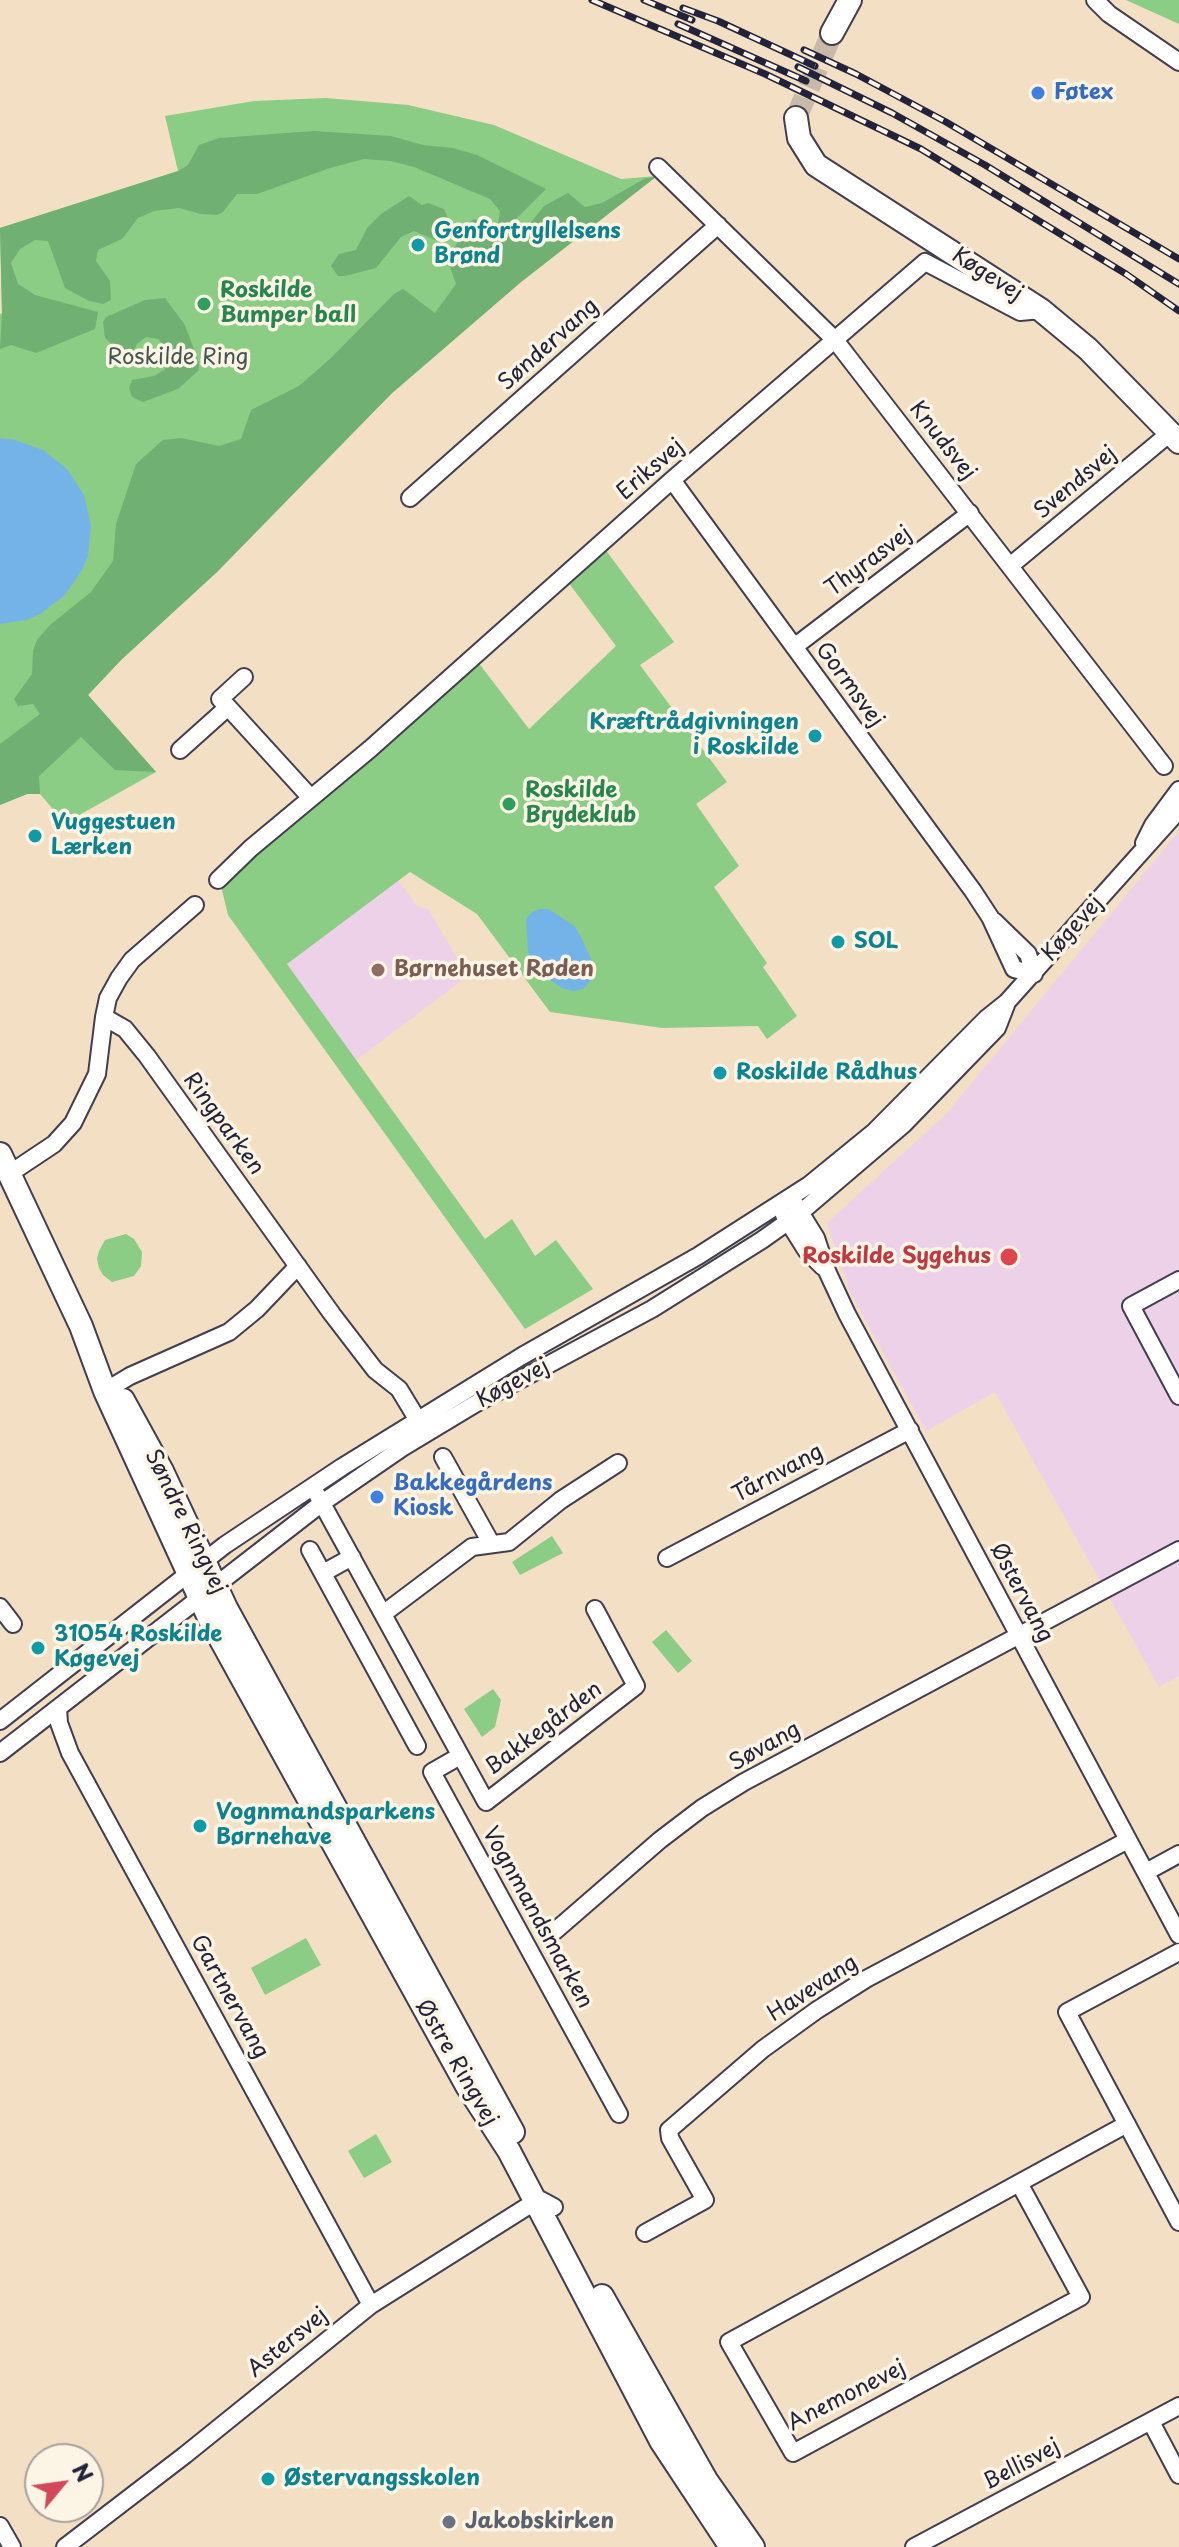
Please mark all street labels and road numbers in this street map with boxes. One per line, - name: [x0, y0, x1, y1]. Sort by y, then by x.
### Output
- street label: Køgevej: [947, 242, 1027, 308]
- street label: Søndervang: [494, 293, 604, 397]
- street label: Knudsvej: [903, 396, 981, 486]
- street label: Eriksvej: [612, 434, 690, 506]
- street label: Svendsvej: [1030, 441, 1122, 525]
- street label: Thyrasvej: [821, 521, 917, 603]
- street label: Gormsvej: [809, 637, 889, 733]
- street label: Køgevej: [1037, 891, 1109, 967]
- street label: Ringparken: [177, 1068, 269, 1180]
- street label: Køgevej: [472, 1354, 554, 1414]
- street label: Tårnvang: [728, 1439, 828, 1509]
- street label: Søndre Ringvej: [139, 1446, 231, 1598]
- street label: Østervang: [984, 1539, 1058, 1647]
- street label: Bakkegården: [480, 1677, 608, 1781]
- street label: Søvang: [725, 1717, 805, 1777]
- street label: Vognmandsmarken: [476, 1823, 598, 2013]
- street label: Gartnervang: [184, 1931, 274, 2063]
- street label: Havevang: [763, 1950, 863, 2028]
- street label: Østre Ringvej: [409, 1995, 503, 2131]
- street label: Astersvej: [242, 2303, 334, 2383]
- street label: Anemonevej: [784, 2355, 910, 2437]
- street label: Bellisvej: [979, 2434, 1065, 2496]

